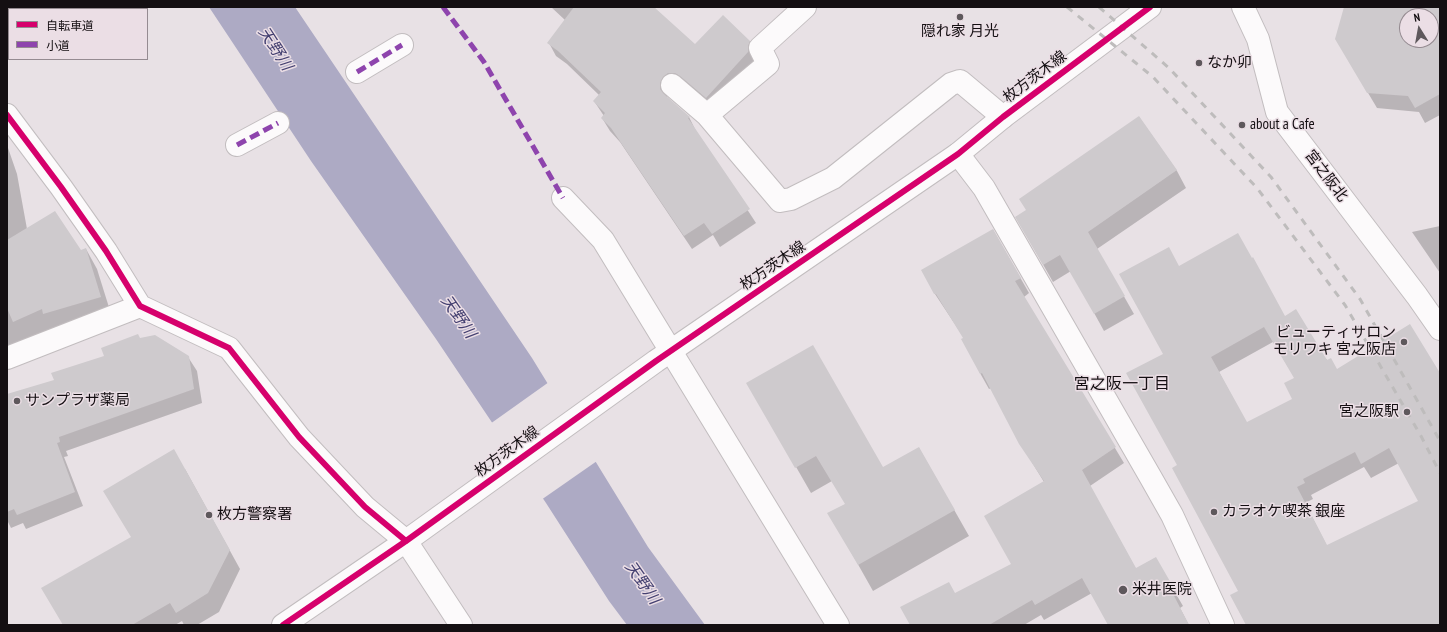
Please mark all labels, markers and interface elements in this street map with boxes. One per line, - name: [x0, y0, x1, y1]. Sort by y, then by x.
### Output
- legend: [8, 8, 148, 60]
- north arrow: [1399, 8, 1439, 48]
- text: N: [1413, 10, 1421, 25]
- marker: 隠れ家 月光: [955, 12, 965, 22]
- text: 自転車道: [46, 18, 94, 33]
- place label: 隠れ家 月光: [921, 23, 999, 41]
- water label: 天野川: [254, 24, 296, 74]
- text: 小道: [46, 38, 70, 53]
- street label: 枚方茨木線: [1000, 47, 1070, 107]
- place label: なか卯: [1207, 54, 1252, 72]
- marker: なか卯: [1194, 58, 1204, 68]
- place label: about a Cafe: [1250, 116, 1315, 134]
- marker: about a Cafe: [1237, 120, 1247, 130]
- street label: 宮之阪北: [1301, 147, 1351, 205]
- street label: 枚方茨木線: [737, 238, 809, 294]
- water label: 天野川: [436, 292, 480, 342]
- place label: ビューティサロン モリワキ 宮之阪店: [1273, 324, 1396, 359]
- marker: ビューティサロン モリワキ 宮之阪店: [1399, 337, 1409, 347]
- district label: 宮之阪一丁目: [1074, 374, 1170, 394]
- place label: サンプラザ薬局: [25, 392, 130, 410]
- marker: サンプラザ薬局: [12, 396, 22, 406]
- place label: 宮之阪駅: [1339, 403, 1399, 421]
- marker: 宮之阪駅: [1402, 407, 1412, 417]
- street label: 枚方茨木線: [471, 423, 543, 481]
- place label: カラオケ喫茶 銀座: [1222, 503, 1345, 521]
- place label: 枚方警察署: [217, 506, 292, 524]
- marker: カラオケ喫茶 銀座: [1209, 507, 1219, 517]
- marker: 枚方警察署: [204, 510, 214, 520]
- water label: 天野川: [620, 558, 664, 608]
- place label: 米井医院: [1132, 581, 1192, 599]
- marker: 米井医院: [1117, 584, 1129, 596]

